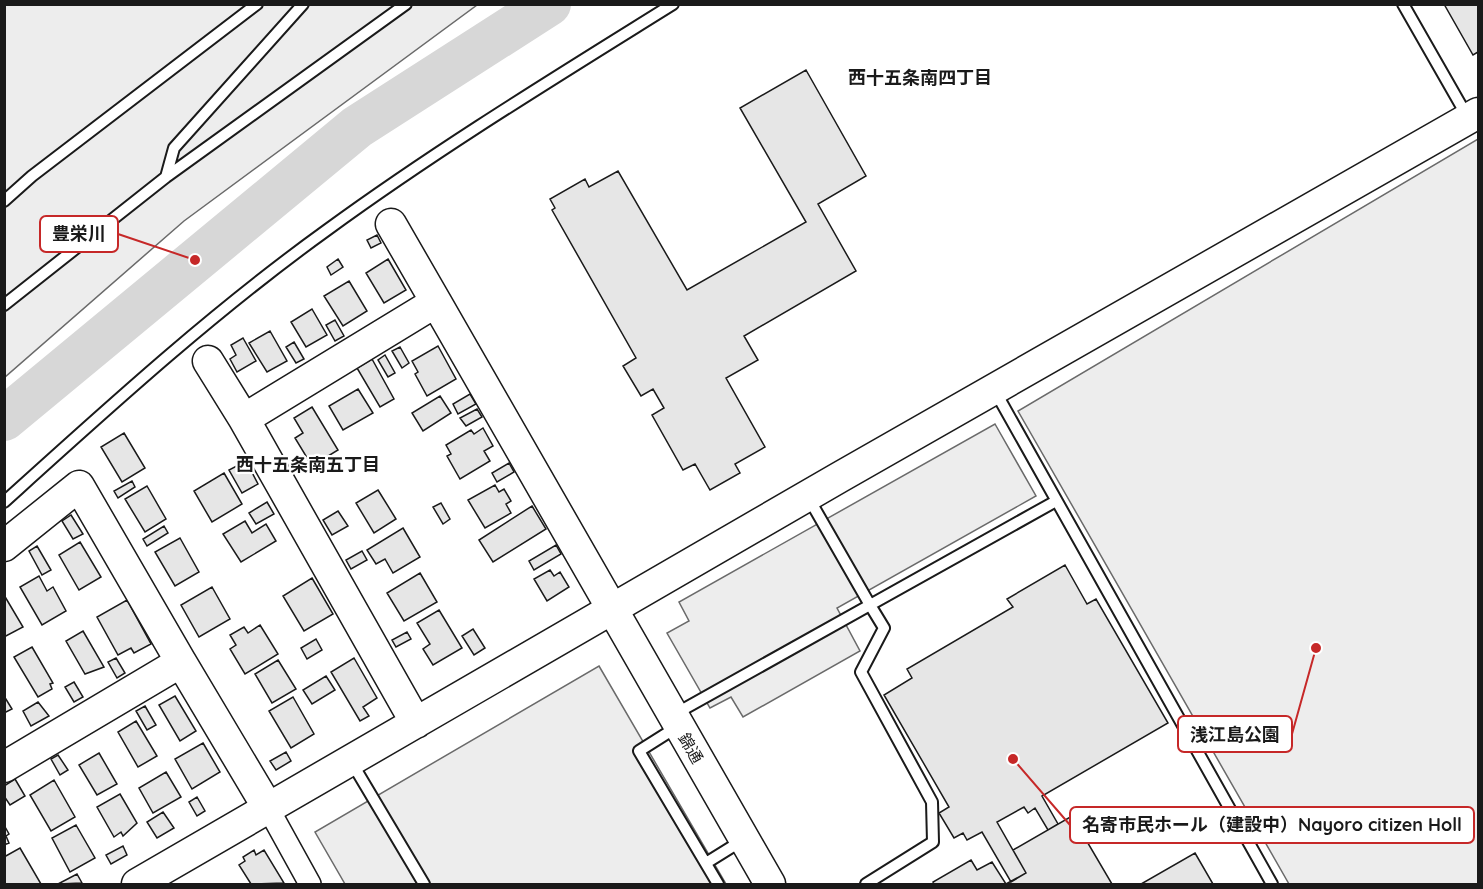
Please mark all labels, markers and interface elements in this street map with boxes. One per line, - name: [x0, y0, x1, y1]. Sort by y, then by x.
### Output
- district label: 西十五条南四丁目: [848, 66, 992, 89]
- callout: 豊栄川: [40, 216, 118, 252]
- text: 豊栄川: [52, 222, 106, 245]
- district label: 西十五条南五丁目: [236, 453, 380, 476]
- callout: 浅江島公園: [1178, 716, 1292, 752]
- text: 浅江島公園: [1190, 723, 1280, 746]
- street label: 錦通: [674, 729, 708, 767]
- callout: 名寄市民ホール（建設中）Nayoro citizen Holl: [1070, 807, 1474, 843]
- text: 名寄市民ホール（建設中）Nayoro citizen Holl: [1082, 813, 1462, 836]

